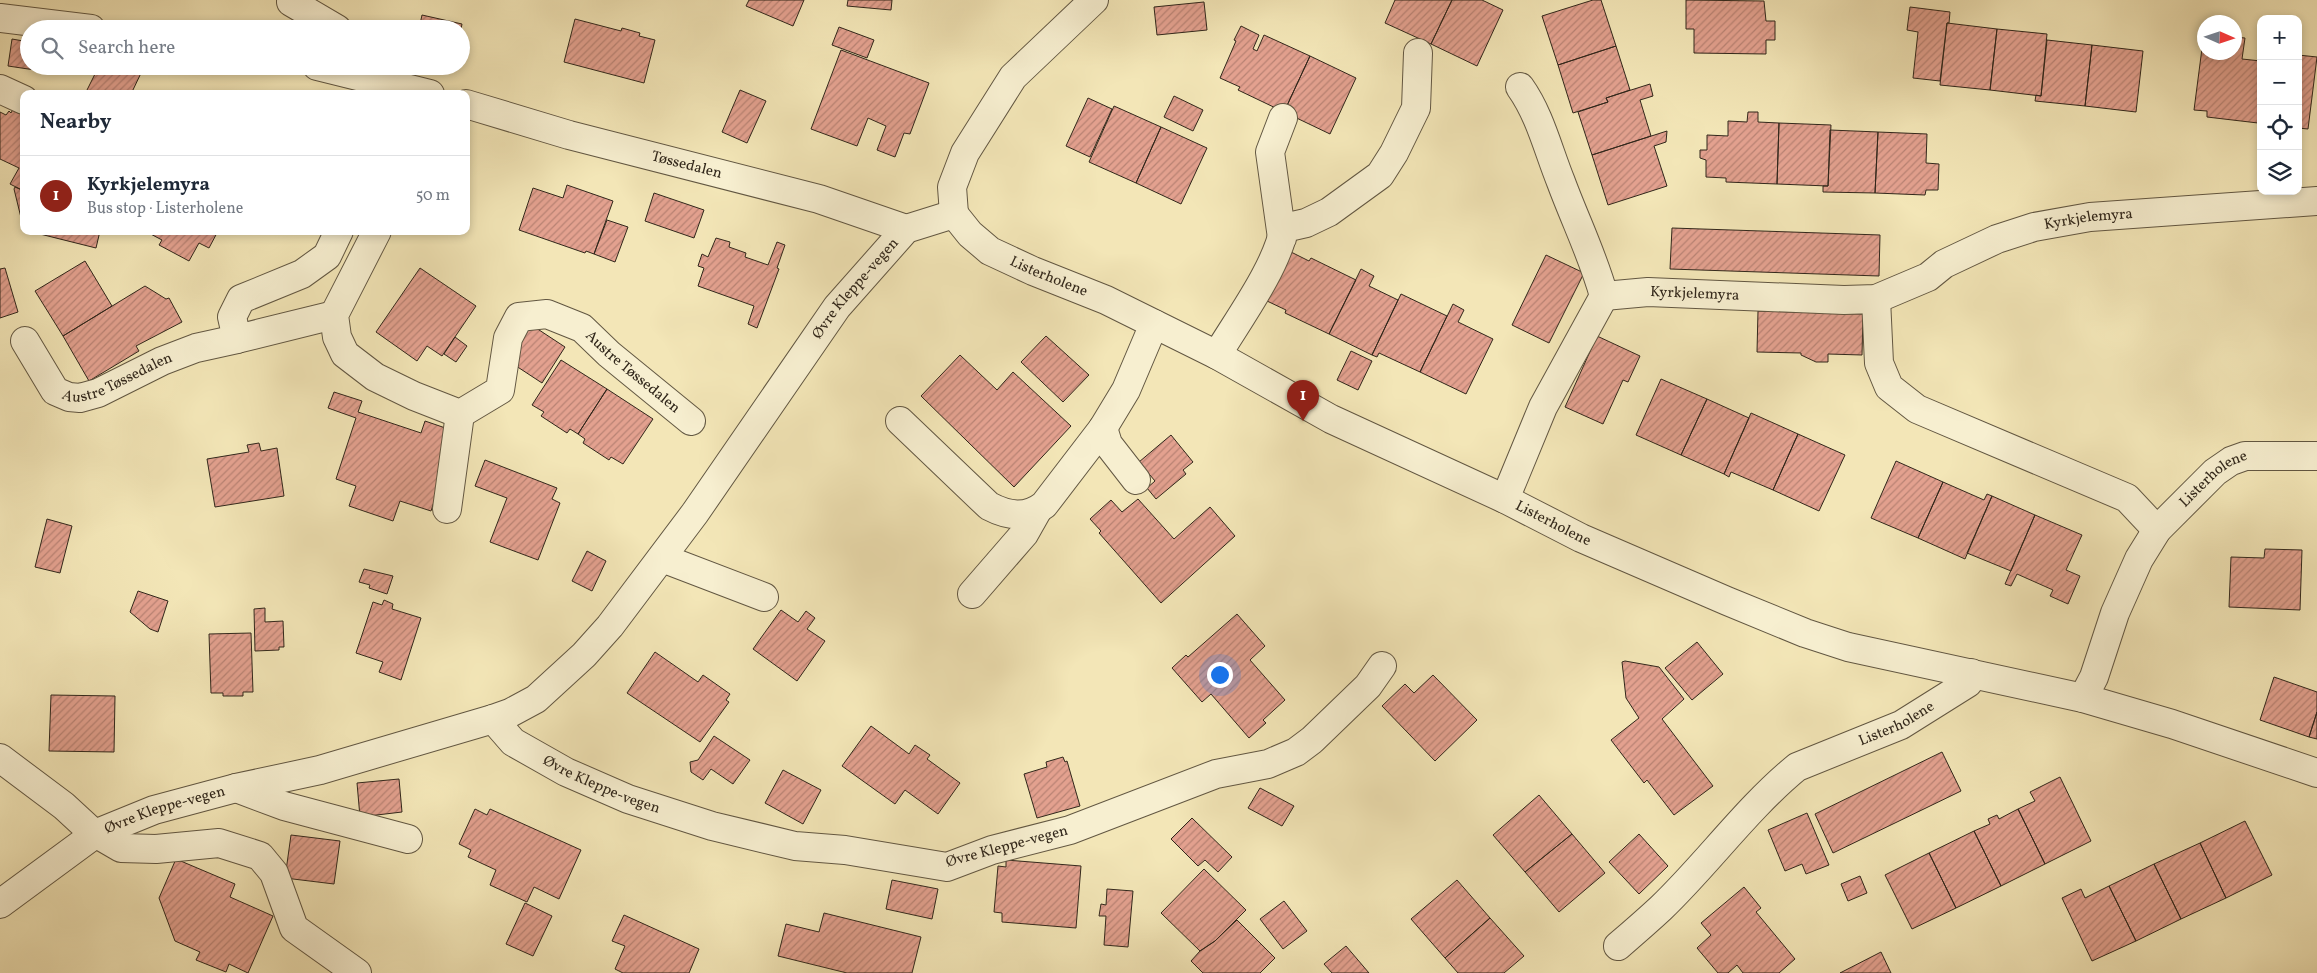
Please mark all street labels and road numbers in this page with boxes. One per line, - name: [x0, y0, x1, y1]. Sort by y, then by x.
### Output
- street label: Tøssedalen: [649, 146, 724, 184]
- street label: Kyrkjelemyra: [2042, 204, 2133, 236]
- street label: Øvre Kleppe-vegen: [807, 233, 904, 343]
- street label: Listerholene: [1006, 251, 1091, 302]
- street label: Kyrkjelemyra: [1650, 282, 1740, 306]
- street label: Austre Tøssedalen: [580, 326, 685, 419]
- street label: Austre Tøssedalen: [59, 347, 176, 409]
- street label: Listerholene: [2175, 446, 2250, 512]
- street label: Listerholene: [1512, 496, 1594, 552]
- street label: Listerholene: [1856, 696, 1938, 752]
- street label: Øvre Kleppe-vegen: [539, 750, 663, 819]
- street label: Øvre Kleppe-vegen: [101, 781, 228, 840]
- street label: Øvre Kleppe-vegen: [944, 821, 1071, 873]

